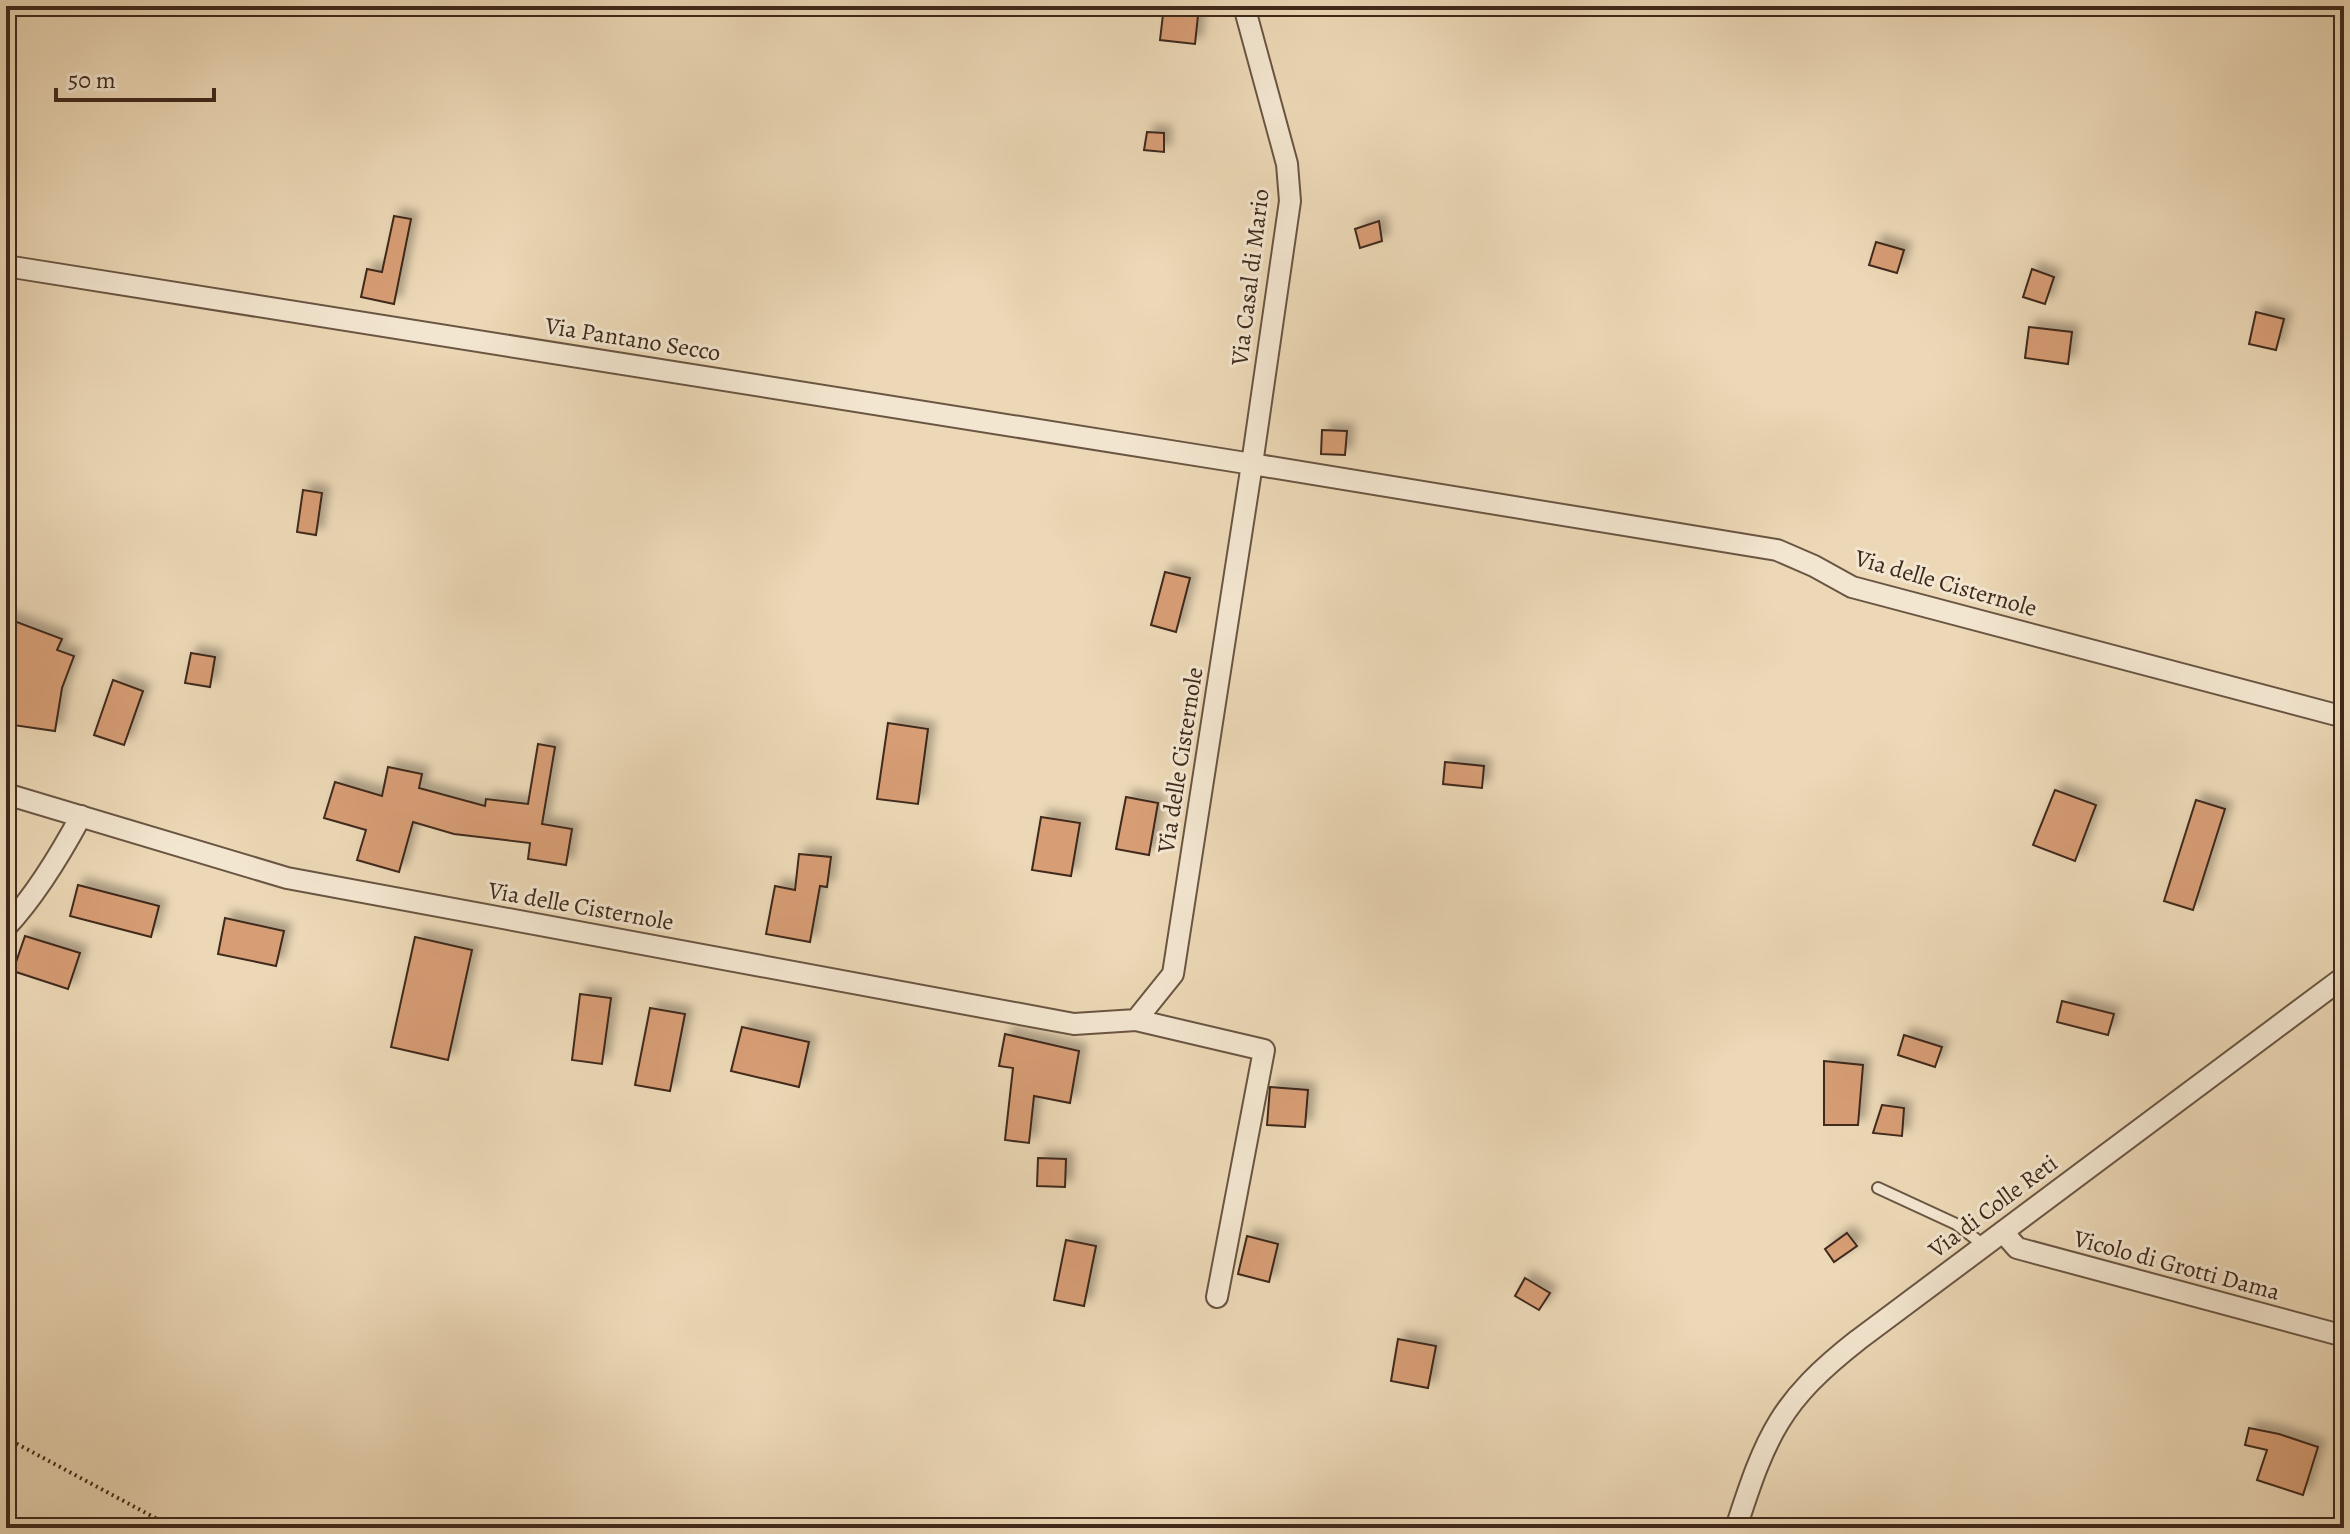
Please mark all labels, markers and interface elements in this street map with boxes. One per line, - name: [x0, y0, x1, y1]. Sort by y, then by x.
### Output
- scale bar: [56, 52, 214, 102]
- text: 50 m: [68, 64, 116, 96]
- street label: Via Casal di Mario: [1223, 187, 1277, 368]
- street label: Via Pantano Secco: [542, 309, 723, 369]
- street label: Via delle Cisternole: [1850, 541, 2041, 624]
- street label: Via delle Cisternole: [1149, 665, 1210, 856]
- street label: Via delle Cisternole: [485, 874, 676, 938]
- street label: Via di Colle Reti: [1921, 1147, 2064, 1266]
- street label: Vicolo di Grotti Dama: [2069, 1222, 2284, 1308]

